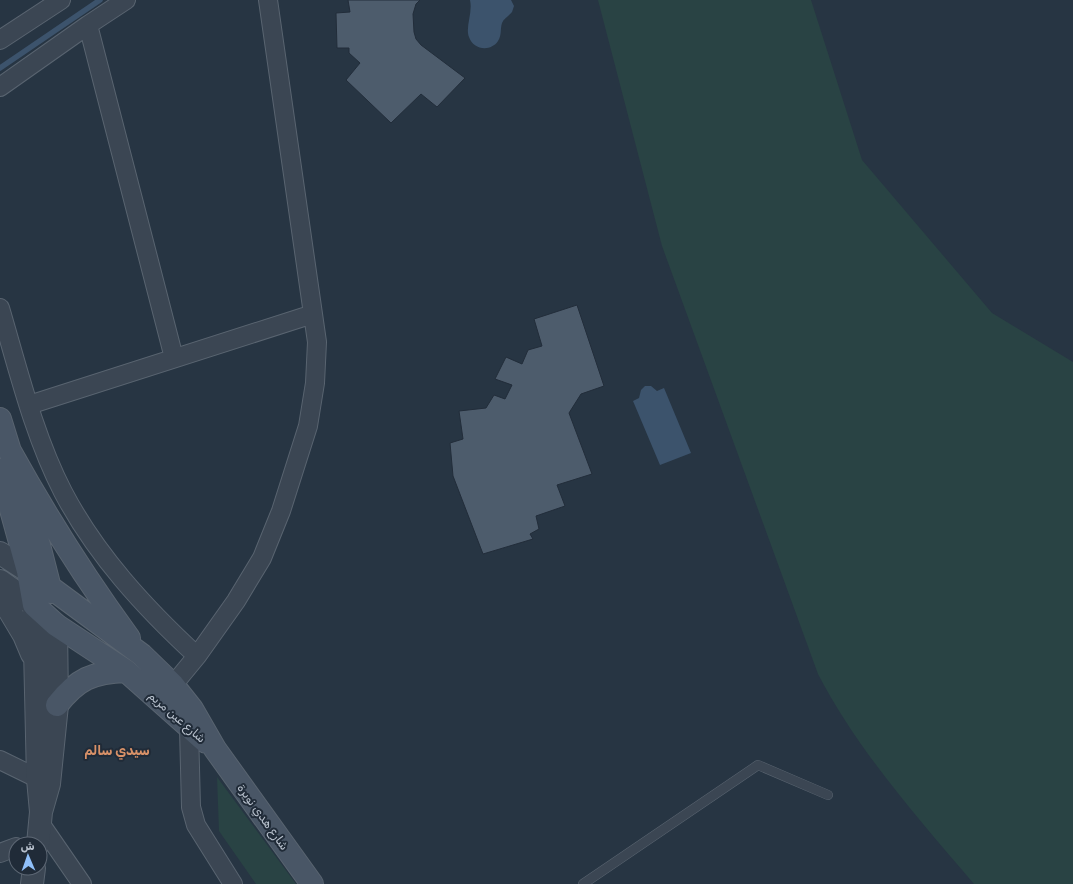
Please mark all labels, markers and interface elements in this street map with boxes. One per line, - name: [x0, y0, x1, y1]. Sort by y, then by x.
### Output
- street label: شارع عين مريم: [144, 688, 208, 747]
- district label: سيدي سالم: [84, 743, 150, 760]
- street label: شارع هدي نويرة: [233, 781, 292, 854]
- north arrow: [8, 836, 48, 876]
- text: ش: [20, 840, 35, 853]

